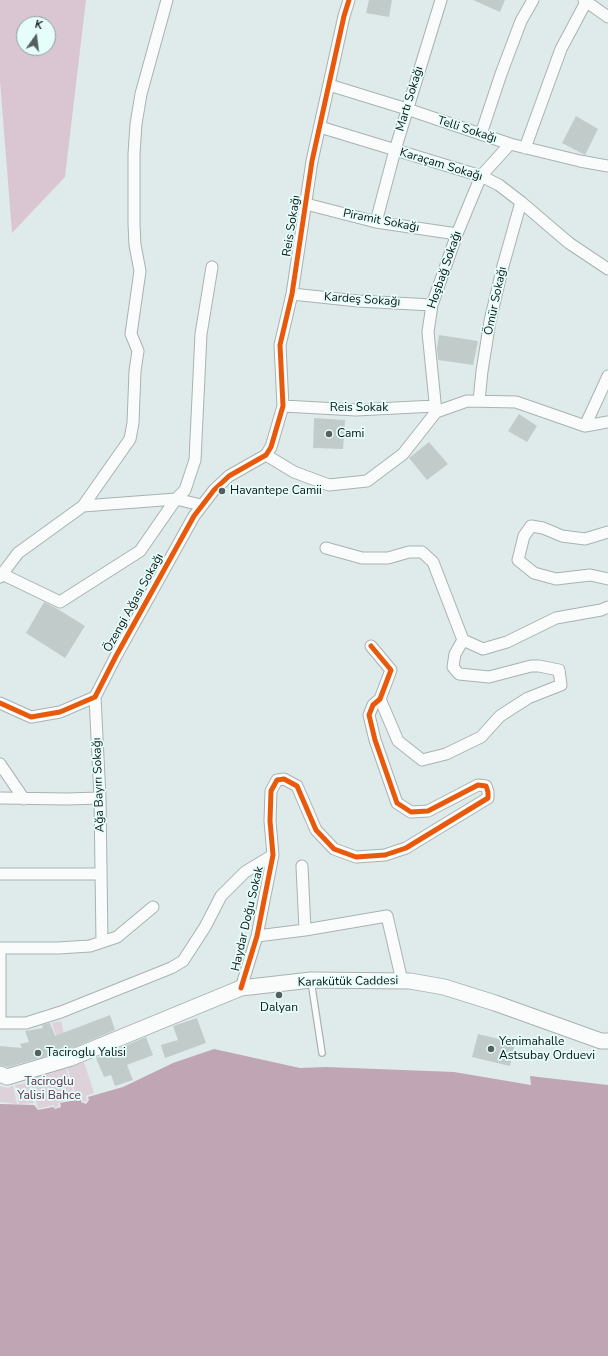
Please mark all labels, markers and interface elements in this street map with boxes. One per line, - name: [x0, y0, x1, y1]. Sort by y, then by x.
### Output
- north arrow: [16, 16, 56, 56]
- text: K: [33, 17, 44, 33]
- street label: Martı Sokağı: [393, 65, 427, 133]
- street label: Telli Sokağı: [435, 114, 499, 146]
- street label: Karaçam Sokağı: [398, 146, 484, 184]
- street label: Reis Sokağı: [280, 194, 304, 258]
- street label: Piramit Sokağı: [342, 207, 420, 235]
- street label: Hoşbağ Sokağı: [425, 229, 465, 311]
- street label: Ömür Sokağı: [482, 265, 510, 337]
- street label: Kardeş Sokağı: [323, 290, 401, 310]
- street label: Reis Sokak: [330, 401, 388, 415]
- place label: Cami: [337, 427, 364, 441]
- marker: Cami: [324, 429, 334, 439]
- place label: Havantepe Camii: [230, 484, 322, 498]
- marker: Havantepe Camii: [217, 486, 227, 496]
- street label: Özengi Ağası Sokağı: [101, 551, 167, 655]
- street label: Ağa Bayırı Sokağı: [90, 737, 108, 833]
- street label: Haydar Doğu Sokak: [229, 865, 267, 973]
- street label: Karakütük Caddesi: [298, 974, 398, 990]
- marker: Dalyan: [274, 990, 284, 1000]
- place label: Dalyan: [260, 1001, 298, 1015]
- place label: Yenimahalle Astsubay Orduevi: [499, 1035, 595, 1063]
- marker: Yenimahalle Astsubay Orduevi: [486, 1044, 496, 1054]
- place label: Taciroglu Yalisi: [46, 1046, 126, 1060]
- marker: Taciroglu Yalisi: [33, 1048, 43, 1058]
- park label: Taciroglu Yalisi Bahce: [17, 1075, 81, 1103]

